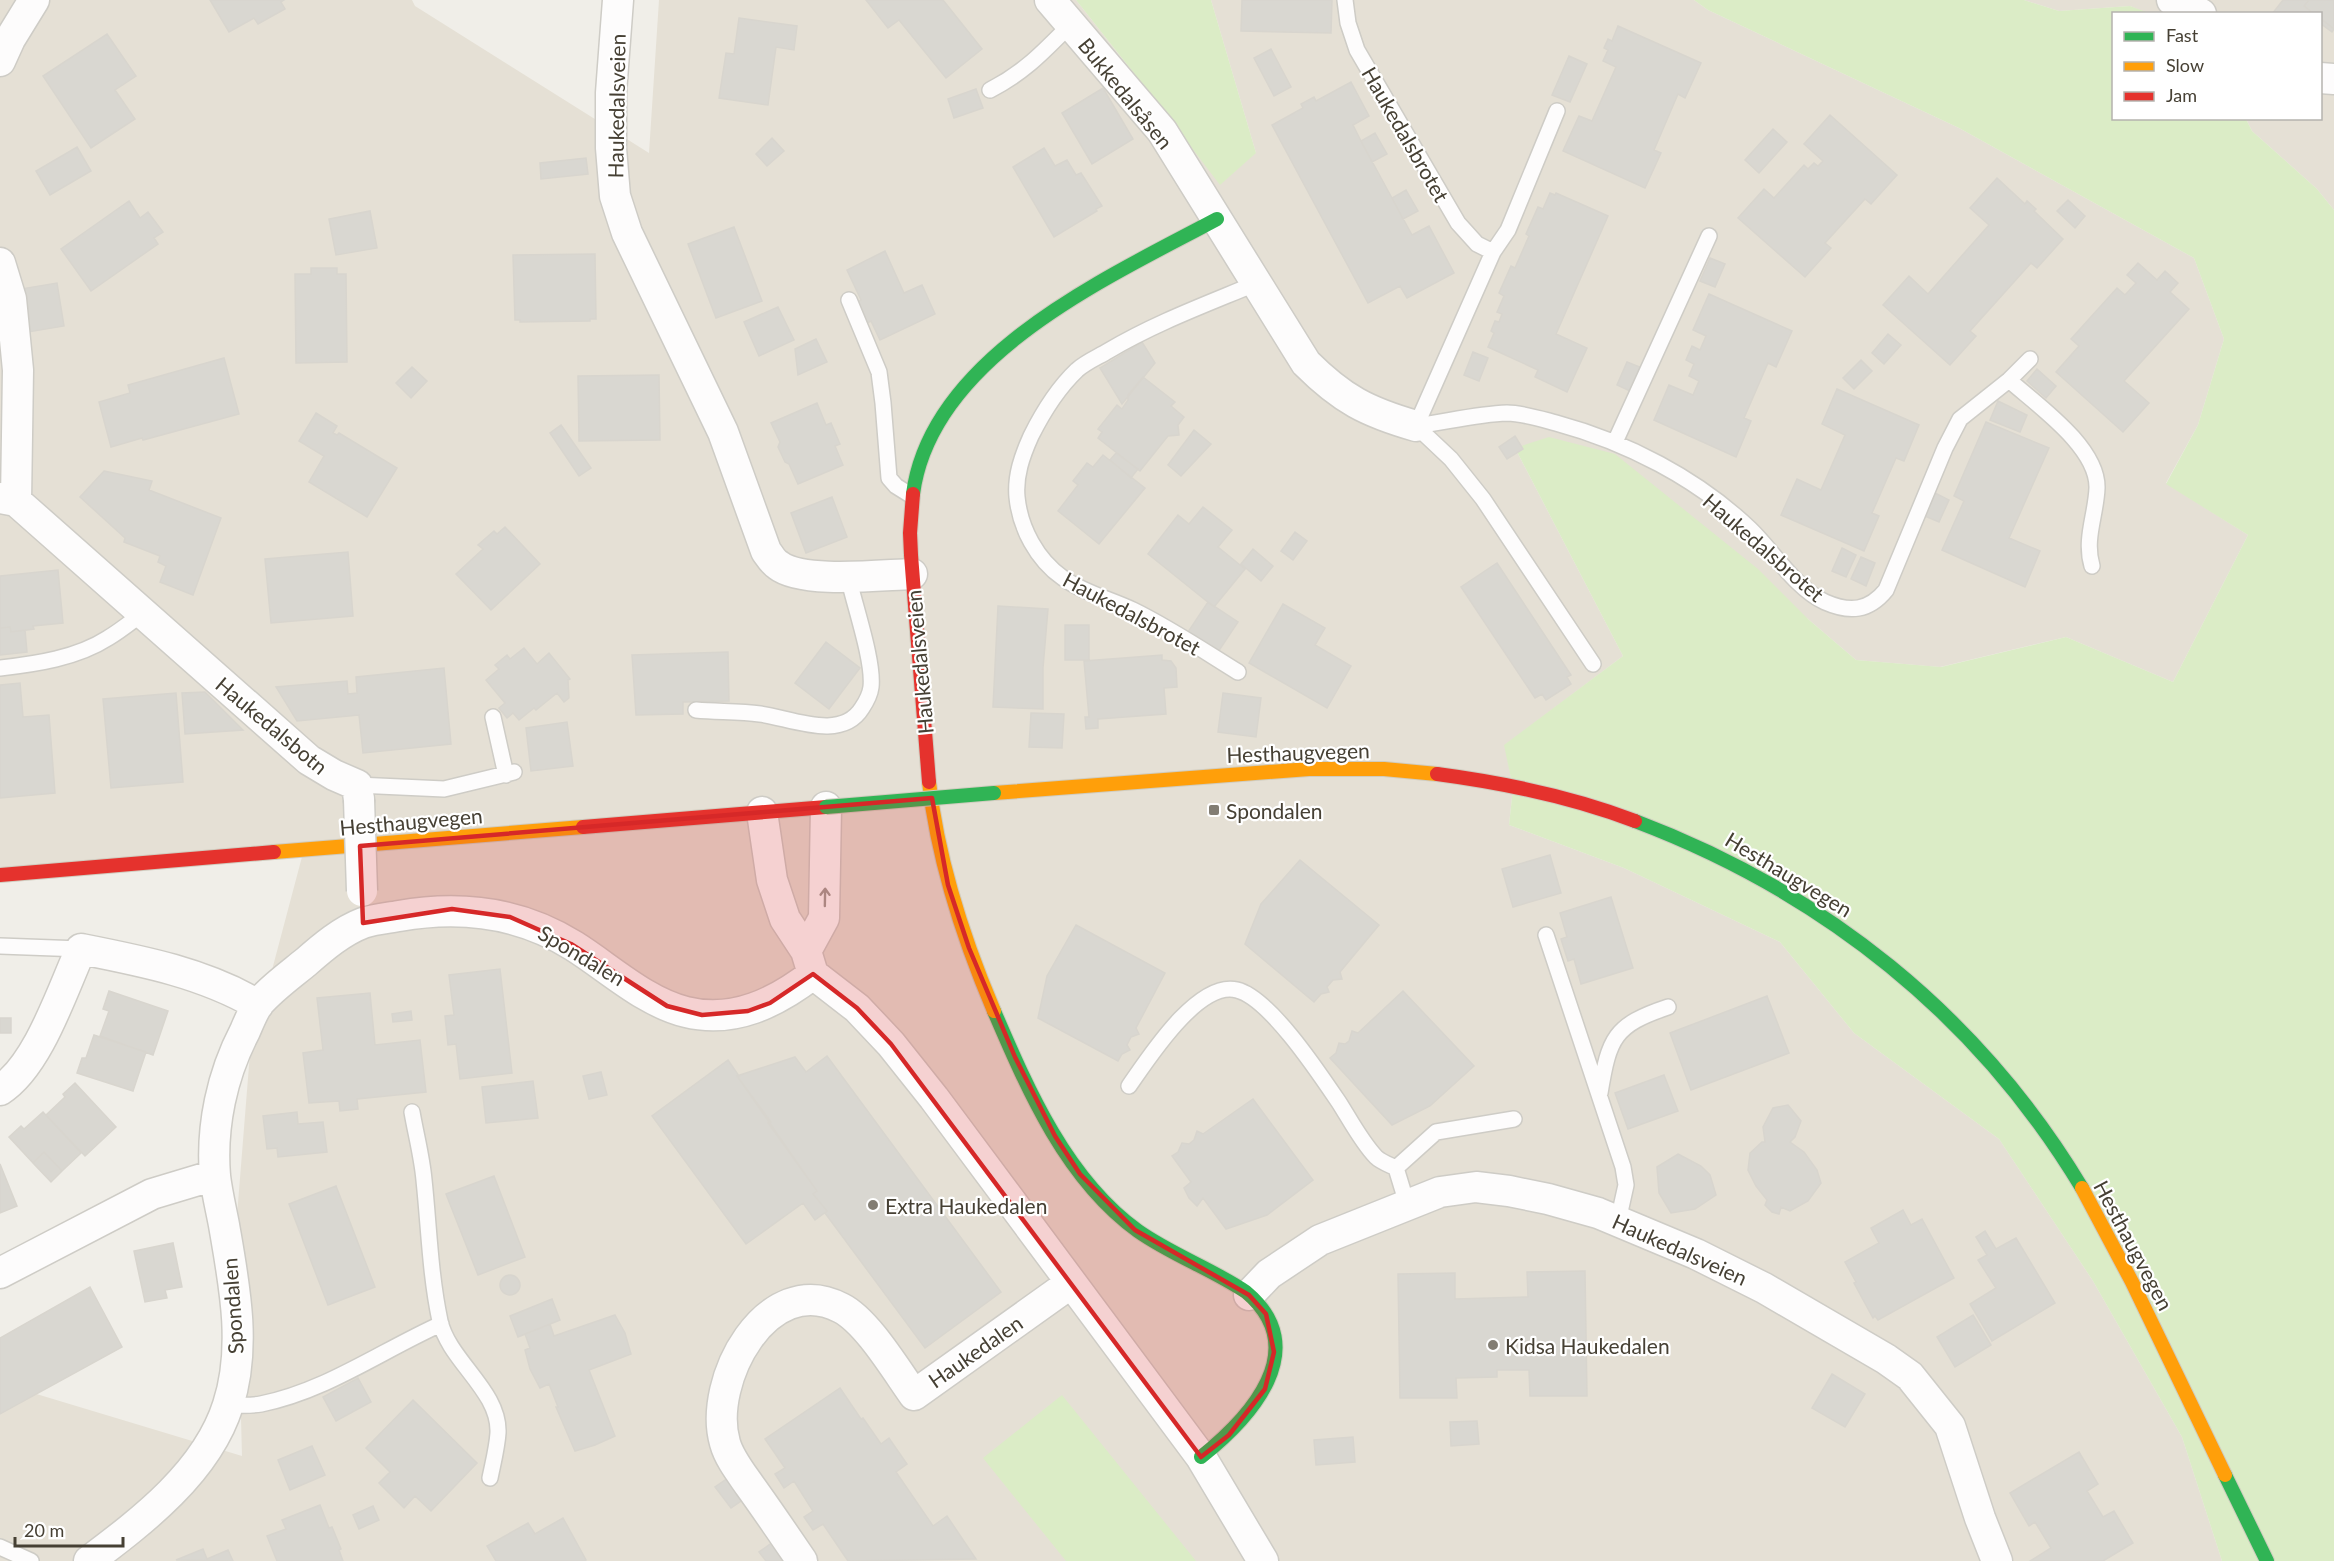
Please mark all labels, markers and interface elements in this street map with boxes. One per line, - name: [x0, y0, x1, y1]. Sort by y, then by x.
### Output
- legend: [2112, 12, 2322, 120]
- text: Fast: [2166, 24, 2199, 46]
- street label: Bukkedalsåsen: [1074, 32, 1178, 154]
- street label: Haukedalsveien: [602, 33, 630, 179]
- text: Slow: [2166, 54, 2204, 76]
- street label: Haukedalsbrotet: [1357, 62, 1455, 206]
- text: Jam: [2166, 84, 2197, 106]
- street label: Haukedalsbrotet: [1698, 488, 1830, 607]
- street label: Haukedalsbrotet: [1059, 566, 1205, 660]
- street label: Haukedalsveien: [900, 589, 938, 735]
- street label: Haukedalsbotn: [211, 671, 333, 779]
- street label: Hesthaugvegen: [1226, 737, 1370, 767]
- place label: Spondalen: [1226, 798, 1323, 823]
- street label: Hesthaugvegen: [338, 802, 484, 840]
- marker: Spondalen: [1207, 803, 1221, 817]
- street label: Hesthaugvegen: [1721, 826, 1857, 922]
- one-way arrow: [819, 887, 831, 907]
- street label: Spondalen: [534, 919, 630, 991]
- street label: Hesthaugvegen: [2089, 1176, 2179, 1314]
- place label: Extra Haukedalen: [885, 1193, 1047, 1218]
- marker: Extra Haukedalen: [866, 1198, 880, 1212]
- street label: Haukedalsveien: [1609, 1208, 1751, 1290]
- street label: Spondalen: [216, 1257, 248, 1355]
- street label: Haukedalen: [923, 1310, 1027, 1392]
- place label: Kidsa Haukedalen: [1505, 1333, 1670, 1358]
- marker: Kidsa Haukedalen: [1486, 1338, 1500, 1352]
- scale bar: [15, 1510, 123, 1548]
- text: 20 m: [24, 1519, 64, 1541]

